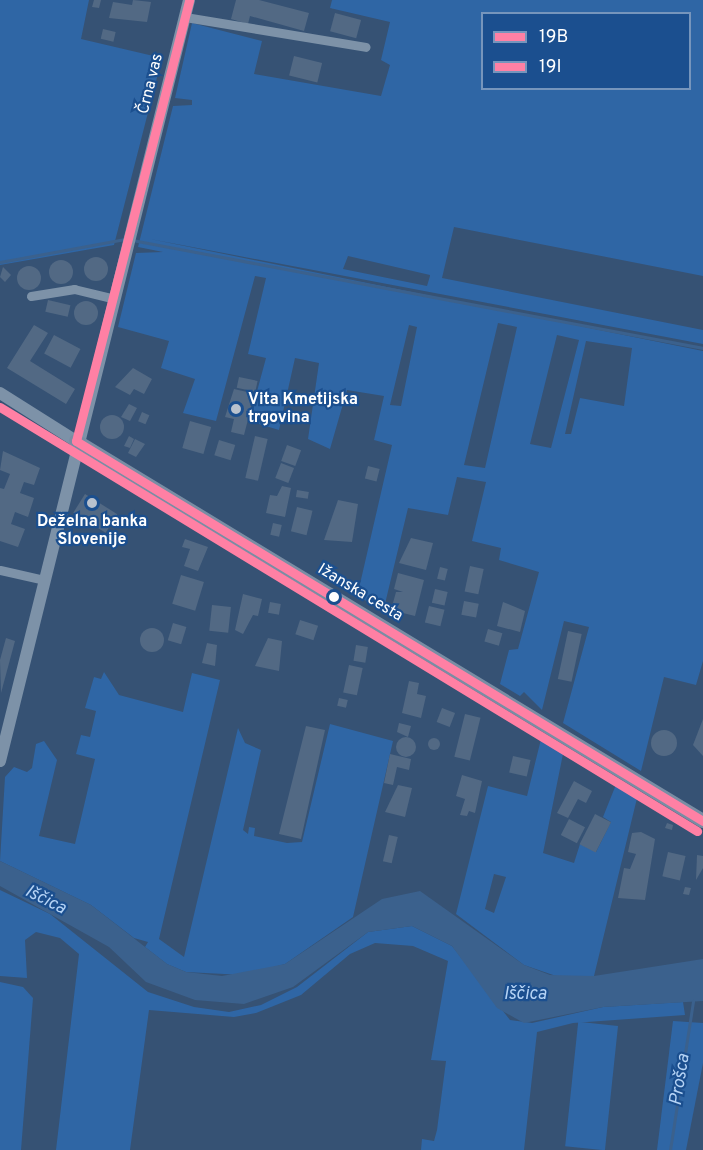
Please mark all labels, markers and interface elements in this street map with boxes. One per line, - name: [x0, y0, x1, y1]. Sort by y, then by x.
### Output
- legend: [481, 12, 691, 90]
- text: 19B: [539, 26, 568, 49]
- street label: Črna vas: [134, 52, 168, 116]
- text: 19I: [539, 56, 562, 79]
- place label: Vita Kmetijska trgovina: [248, 390, 358, 428]
- marker: Vita Kmetijska trgovina: [229, 402, 243, 416]
- marker: Deželna banka Slovenije: [85, 496, 99, 510]
- place label: Deželna banka Slovenije: [37, 512, 147, 550]
- street label: Ižanska cesta: [314, 560, 406, 626]
- unlabelled marker: [328, 591, 340, 603]
- water label: Iščica: [21, 882, 69, 920]
- water label: Iščica: [503, 984, 547, 1006]
- water label: Prošca: [666, 1053, 696, 1107]

